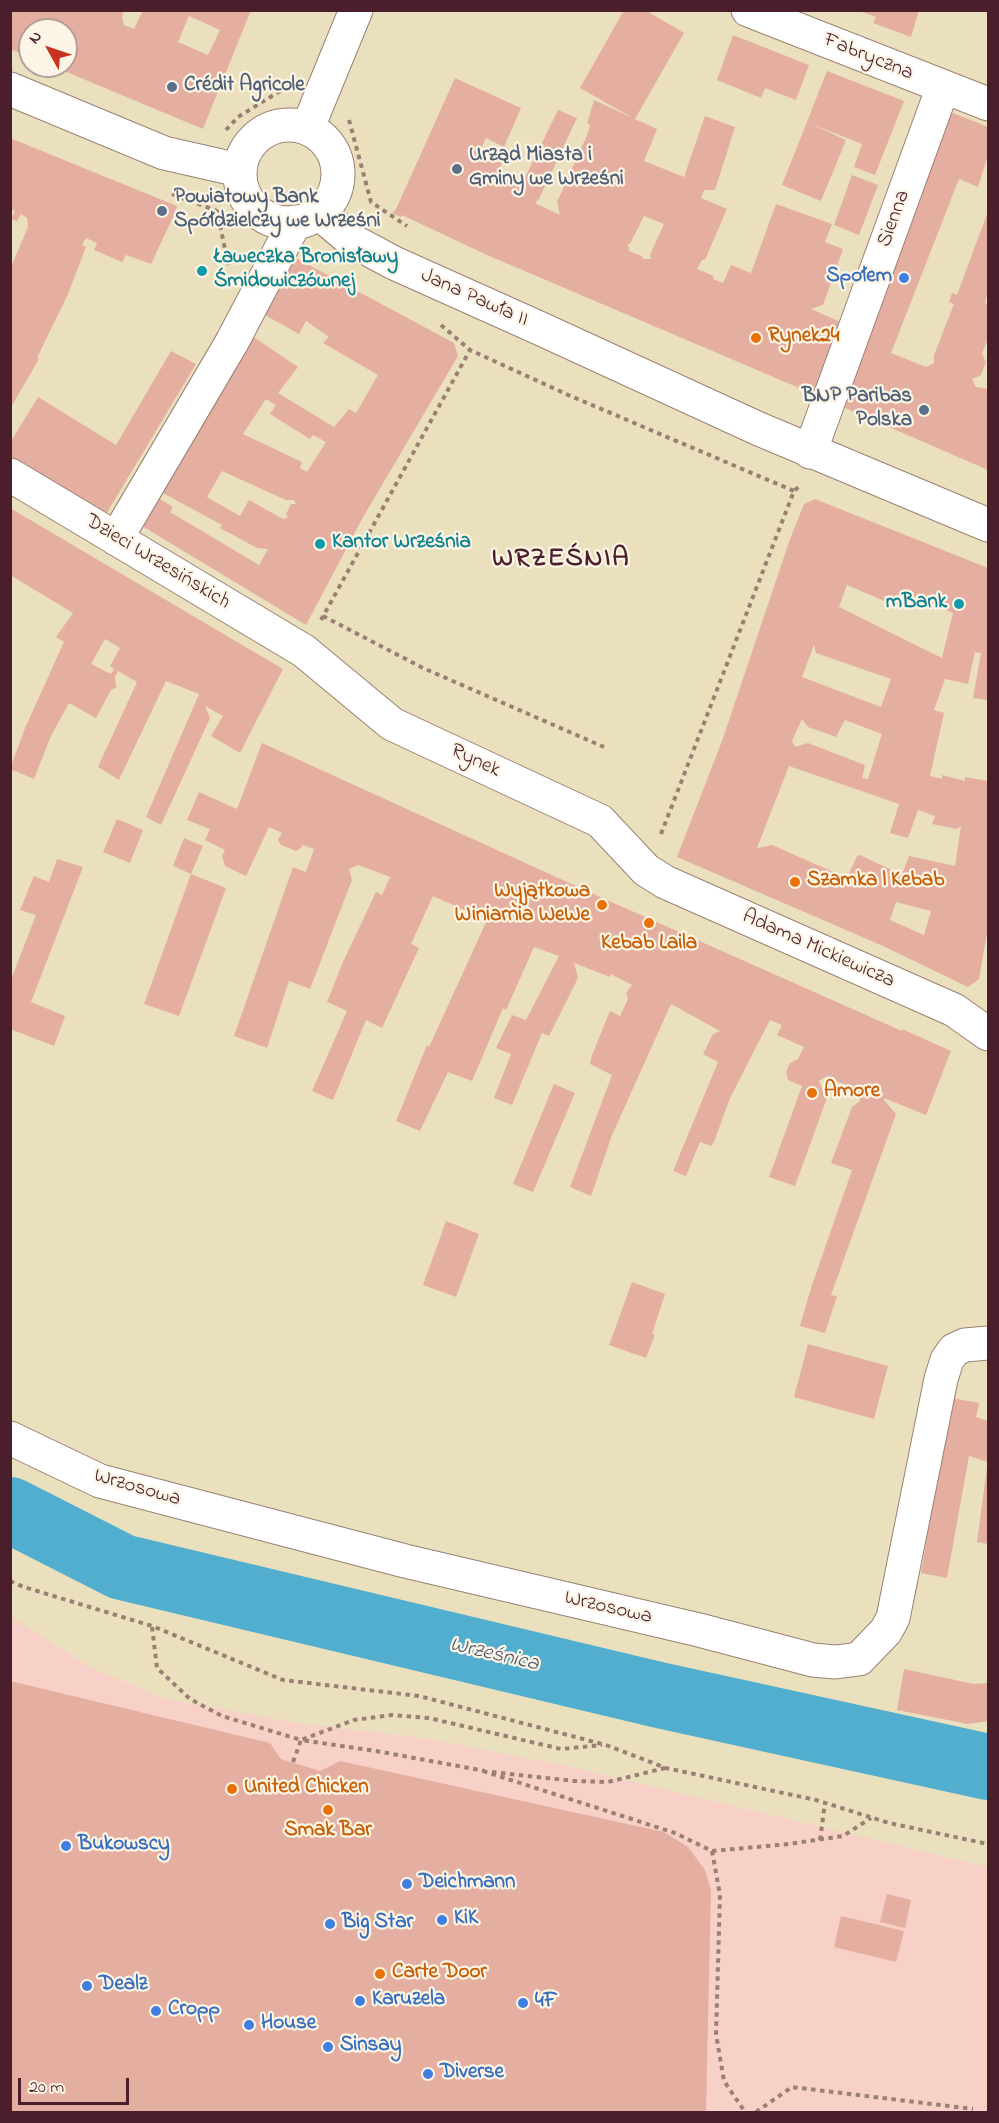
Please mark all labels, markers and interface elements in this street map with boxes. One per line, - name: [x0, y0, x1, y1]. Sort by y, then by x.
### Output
- north arrow: [18, 18, 78, 78]
- text: N: [23, 26, 48, 50]
- street label: Fabryczna: [819, 29, 917, 87]
- place label: Crédit Agricole: [184, 74, 305, 100]
- marker: Crédit Agricole: [165, 80, 179, 94]
- place label: Urząd Miasta i Gminy we Wrześni: [469, 144, 624, 194]
- marker: Urząd Miasta i Gminy we Wrześni: [450, 162, 464, 176]
- place label: Powiatowy Bank Spółdzielczy we Wrześni: [174, 186, 381, 236]
- street label: Sienna: [873, 187, 917, 251]
- marker: Powiatowy Bank Spółdzielczy we Wrześni: [155, 204, 169, 218]
- place label: Ławeczka Bronisławy Śmidowiczównej: [214, 246, 398, 296]
- marker: Ławeczka Bronisławy Śmidowiczównej: [195, 264, 209, 278]
- street label: Jana Pawła II: [416, 264, 532, 334]
- place label: Społem: [826, 265, 892, 291]
- marker: Społem: [897, 271, 911, 285]
- place label: Rynek24: [768, 325, 839, 351]
- marker: Rynek24: [749, 331, 763, 345]
- place label: BNP Paribas Polska: [802, 385, 912, 435]
- marker: BNP Paribas Polska: [917, 403, 931, 417]
- street label: Dzieci Wrzesińskich: [80, 510, 234, 616]
- place label: Kantor Września: [332, 531, 471, 557]
- marker: Kantor Września: [313, 537, 327, 551]
- district label: WRZEŚNIA: [492, 545, 630, 577]
- place label: mBank: [886, 591, 947, 617]
- marker: mBank: [952, 597, 966, 611]
- street label: Rynek: [446, 740, 504, 784]
- place label: Szamka | Kebab: [807, 869, 944, 895]
- marker: Szamka | Kebab: [788, 875, 802, 889]
- place label: Wyjątkowa Winiarnia WeWe: [455, 880, 590, 930]
- marker: Wyjątkowa Winiarnia WeWe: [595, 898, 609, 912]
- street label: Adama Mickiewicza: [738, 905, 898, 995]
- marker: Kebab Laila: [642, 916, 656, 930]
- place label: Kebab Laila: [601, 932, 697, 958]
- place label: Amore: [824, 1080, 880, 1106]
- marker: Amore: [805, 1086, 819, 1100]
- street label: Wrzosowa: [91, 1465, 183, 1513]
- street label: Wrzosowa: [562, 1587, 654, 1631]
- water label: Wrześnica: [447, 1633, 541, 1679]
- place label: United Chicken: [244, 1776, 368, 1802]
- marker: United Chicken: [225, 1782, 239, 1796]
- marker: Smak Bar: [321, 1803, 335, 1817]
- place label: Smak Bar: [284, 1819, 372, 1845]
- place label: Bukowscy: [78, 1833, 170, 1859]
- marker: Bukowscy: [59, 1839, 73, 1853]
- place label: Deichmann: [419, 1871, 515, 1897]
- marker: Deichmann: [400, 1877, 414, 1891]
- place label: KiK: [454, 1907, 478, 1933]
- place label: Big Star: [342, 1911, 413, 1937]
- marker: KiK: [435, 1913, 449, 1927]
- marker: Big Star: [323, 1917, 337, 1931]
- place label: Carte Door: [392, 1961, 487, 1987]
- marker: Carte Door: [373, 1967, 387, 1981]
- place label: Dealz: [99, 1973, 147, 1999]
- marker: Dealz: [80, 1979, 94, 1993]
- place label: Karuzela: [372, 1988, 445, 2014]
- place label: 4F: [535, 1990, 557, 2016]
- marker: Karuzela: [353, 1994, 367, 2008]
- marker: 4F: [516, 1996, 530, 2010]
- place label: Cropp: [168, 1998, 220, 2024]
- marker: Cropp: [149, 2004, 163, 2018]
- place label: House: [261, 2012, 316, 2038]
- marker: House: [242, 2018, 256, 2032]
- place label: Sinsay: [340, 2034, 401, 2060]
- marker: Sinsay: [321, 2040, 335, 2054]
- place label: Diverse: [440, 2061, 504, 2087]
- scale bar: [21, 2066, 132, 2104]
- marker: Diverse: [421, 2067, 435, 2081]
- text: 20 m: [29, 2075, 64, 2101]

